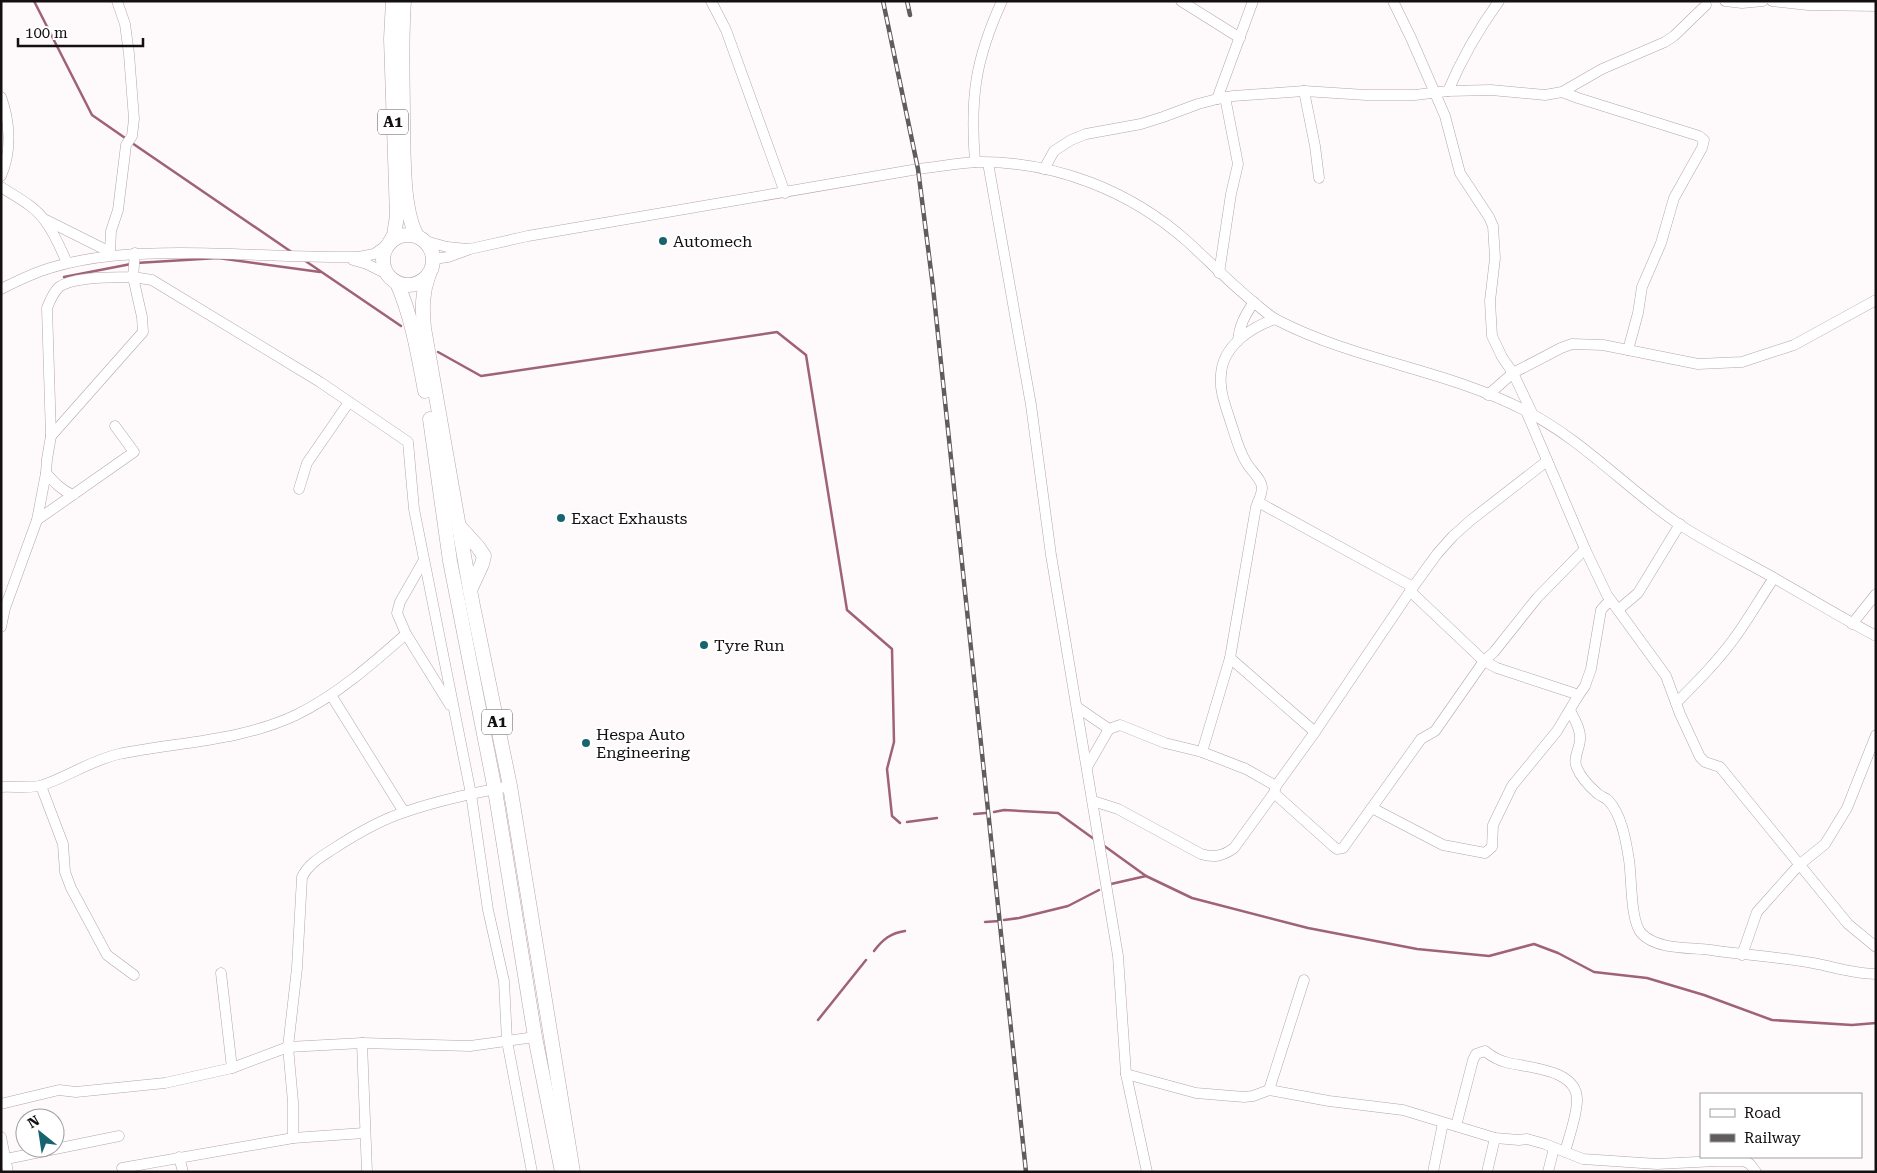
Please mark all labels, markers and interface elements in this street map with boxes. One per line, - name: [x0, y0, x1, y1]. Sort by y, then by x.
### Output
- scale bar: [18, 15, 142, 47]
- text: 100 m: [25, 24, 68, 42]
- road number: A1: [378, 110, 408, 134]
- place label: Automech: [673, 232, 752, 251]
- marker: Automech: [657, 235, 669, 247]
- place label: Exact Exhausts: [571, 509, 688, 528]
- marker: Exact Exhausts: [555, 512, 567, 524]
- place label: Tyre Run: [714, 636, 785, 655]
- marker: Tyre Run: [698, 639, 710, 651]
- road number: A1: [482, 710, 512, 734]
- place label: Hespa Auto Engineering: [596, 725, 691, 762]
- marker: Hespa Auto Engineering: [580, 737, 592, 749]
- legend: [1700, 1093, 1862, 1158]
- text: Road: [1744, 1104, 1781, 1122]
- north arrow: [15, 1108, 65, 1158]
- text: N: [25, 1112, 42, 1131]
- text: Railway: [1744, 1129, 1801, 1147]

